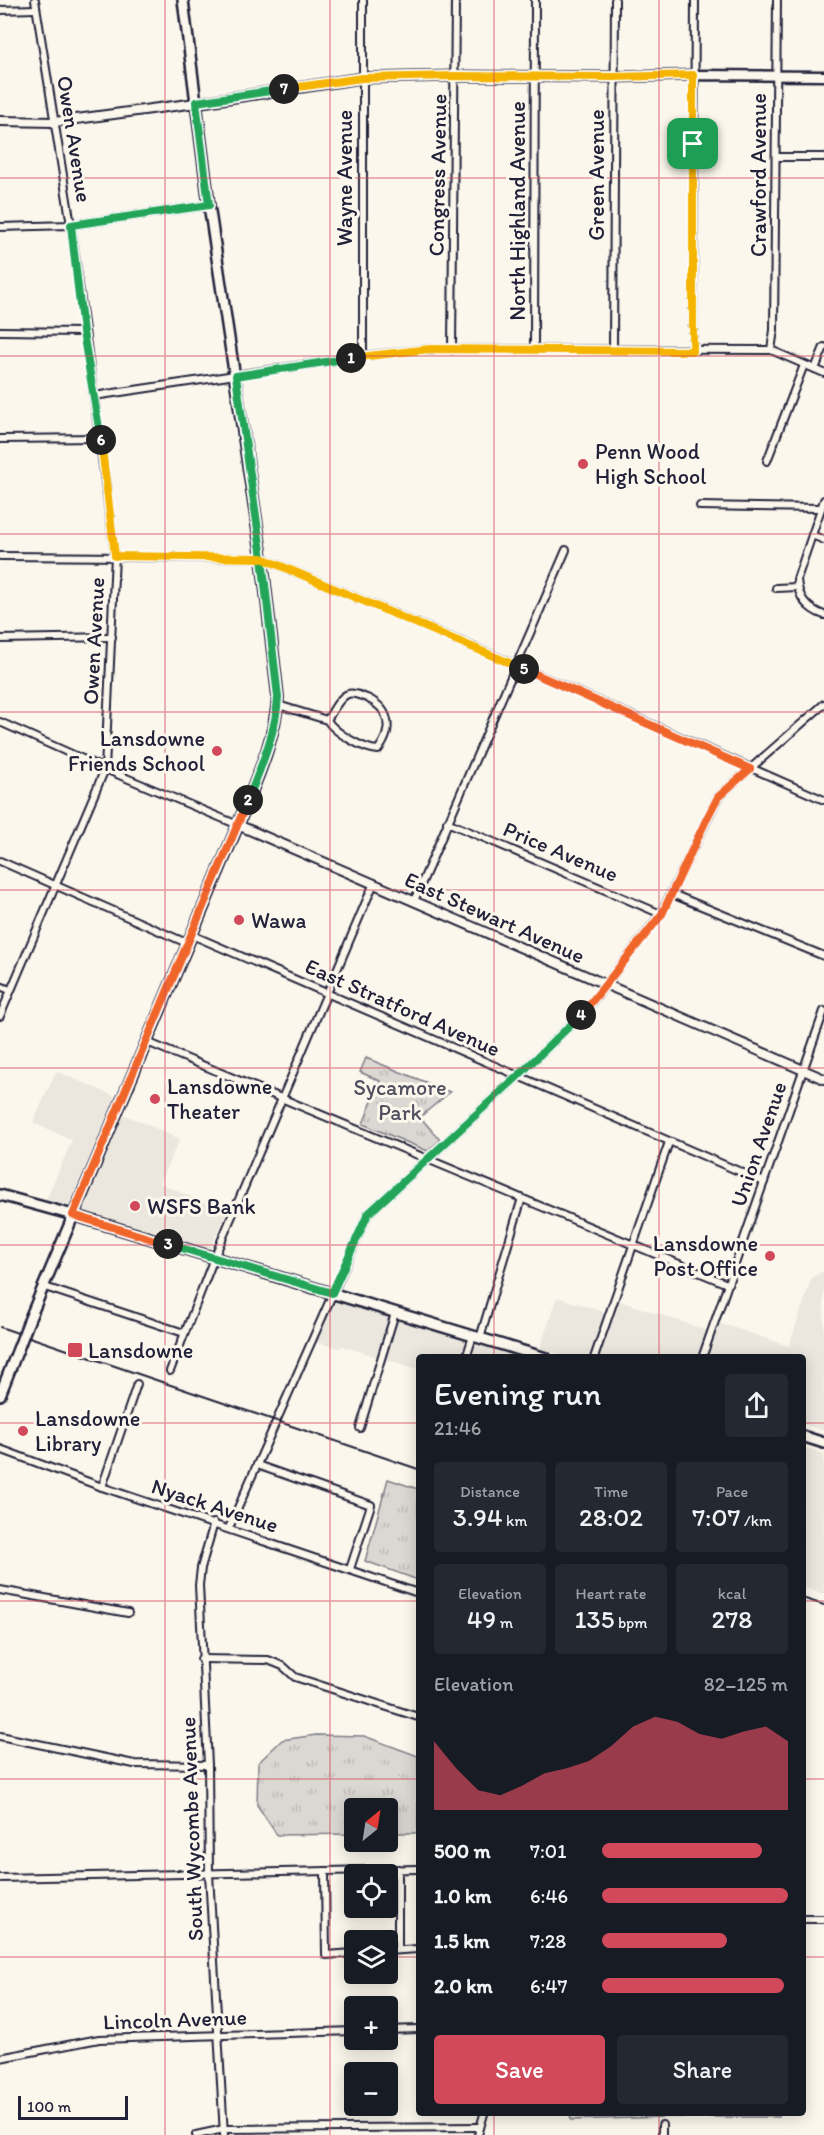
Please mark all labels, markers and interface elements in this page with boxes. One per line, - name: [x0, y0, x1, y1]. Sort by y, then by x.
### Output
- street label: Owen Avenue: [51, 74, 98, 204]
- pin: 7: [269, 74, 299, 104]
- text: 7: [280, 79, 288, 98]
- street label: Congress Avenue: [423, 93, 452, 257]
- street label: Crawford Avenue: [745, 93, 772, 257]
- street label: North Highland Avenue: [504, 101, 531, 321]
- street label: Green Avenue: [583, 109, 610, 241]
- street label: Wayne Avenue: [331, 110, 358, 246]
- pin: [667, 118, 718, 169]
- icon: arrive: [676, 127, 709, 160]
- pin: 1: [336, 343, 366, 373]
- text: 1: [347, 348, 355, 367]
- pin: 6: [86, 425, 116, 455]
- text: 6: [97, 430, 105, 449]
- place label: Penn Wood High School: [595, 438, 707, 490]
- marker: Penn Wood High School: [576, 457, 590, 471]
- street label: Owen Avenue: [77, 576, 110, 706]
- pin: 5: [509, 654, 539, 684]
- text: 5: [520, 659, 528, 678]
- place label: Lansdowne Friends School: [68, 725, 205, 777]
- marker: Lansdowne Friends School: [210, 744, 224, 758]
- pin: 2: [233, 785, 263, 815]
- text: 2: [244, 790, 252, 809]
- street label: Price Avenue: [499, 815, 622, 888]
- street label: East Stewart Avenue: [401, 866, 589, 969]
- place label: Wawa: [251, 907, 306, 934]
- marker: Wawa: [232, 913, 246, 927]
- street label: East Stratford Avenue: [301, 952, 504, 1063]
- pin: 4: [566, 1000, 596, 1030]
- text: 4: [576, 1005, 586, 1024]
- place label: Lansdowne Theater: [167, 1073, 272, 1125]
- park label: Sycamore Park: [353, 1074, 447, 1126]
- street label: Union Avenue: [724, 1078, 792, 1210]
- marker: Lansdowne Theater: [148, 1092, 162, 1106]
- place label: WSFS Bank: [147, 1193, 256, 1220]
- marker: WSFS Bank: [128, 1199, 142, 1213]
- pin: 3: [153, 1229, 183, 1259]
- place label: Lansdowne Post Office: [653, 1230, 758, 1282]
- text: 3: [164, 1234, 172, 1253]
- marker: Lansdowne Post Office: [763, 1249, 777, 1263]
- place label: Lansdowne: [88, 1337, 193, 1364]
- marker: Lansdowne: [66, 1341, 84, 1359]
- text: Evening run: [434, 1374, 601, 1413]
- button: share: [725, 1374, 788, 1437]
- place label: Lansdowne Library: [35, 1405, 140, 1457]
- text: 21:46: [434, 1416, 481, 1440]
- marker: Lansdowne Library: [16, 1424, 30, 1438]
- street label: Nyack Avenue: [148, 1472, 282, 1539]
- text: Distance: [460, 1482, 520, 1501]
- text: Time: [594, 1482, 628, 1501]
- text: Pace: [716, 1482, 748, 1501]
- text: 3.94: [453, 1501, 503, 1533]
- text: 28:02: [579, 1501, 643, 1533]
- text: 7:07: [692, 1501, 740, 1533]
- text: km: [503, 1511, 527, 1530]
- text: /km: [740, 1511, 772, 1530]
- text: Elevation: [458, 1584, 522, 1603]
- text: Heart rate: [576, 1584, 646, 1603]
- text: kcal: [718, 1584, 746, 1603]
- text: 49: [467, 1603, 496, 1635]
- text: 135: [574, 1603, 614, 1635]
- text: 278: [712, 1603, 752, 1635]
- text: m: [496, 1613, 513, 1632]
- text: bpm: [614, 1613, 648, 1632]
- text: Elevation: [434, 1672, 513, 1696]
- text: 82–125 m: [704, 1672, 788, 1696]
- street label: South Wycombe Avenue: [174, 1716, 209, 1942]
- north arrow: [344, 1798, 398, 1852]
- map controls: [344, 1798, 398, 2116]
- text: 500 m: [434, 1839, 490, 1863]
- text: 7:01: [530, 1839, 566, 1863]
- button: locate: [344, 1864, 398, 1918]
- text: 1.0 km: [434, 1884, 491, 1908]
- text: 6:46: [530, 1884, 568, 1908]
- text: 1.5 km: [434, 1929, 490, 1953]
- text: 7:28: [530, 1929, 566, 1953]
- button: layers: [344, 1930, 398, 1984]
- text: 2.0 km: [434, 1974, 493, 1998]
- text: 6:47: [530, 1974, 567, 1998]
- button: +: [344, 1996, 398, 2050]
- street label: Lincoln Avenue: [103, 2003, 247, 2036]
- button: Save: [434, 2035, 605, 2104]
- button: Share: [617, 2035, 788, 2104]
- button: −: [344, 2062, 398, 2116]
- scale bar: [18, 2093, 128, 2120]
- text: 100 m: [27, 2097, 71, 2116]

